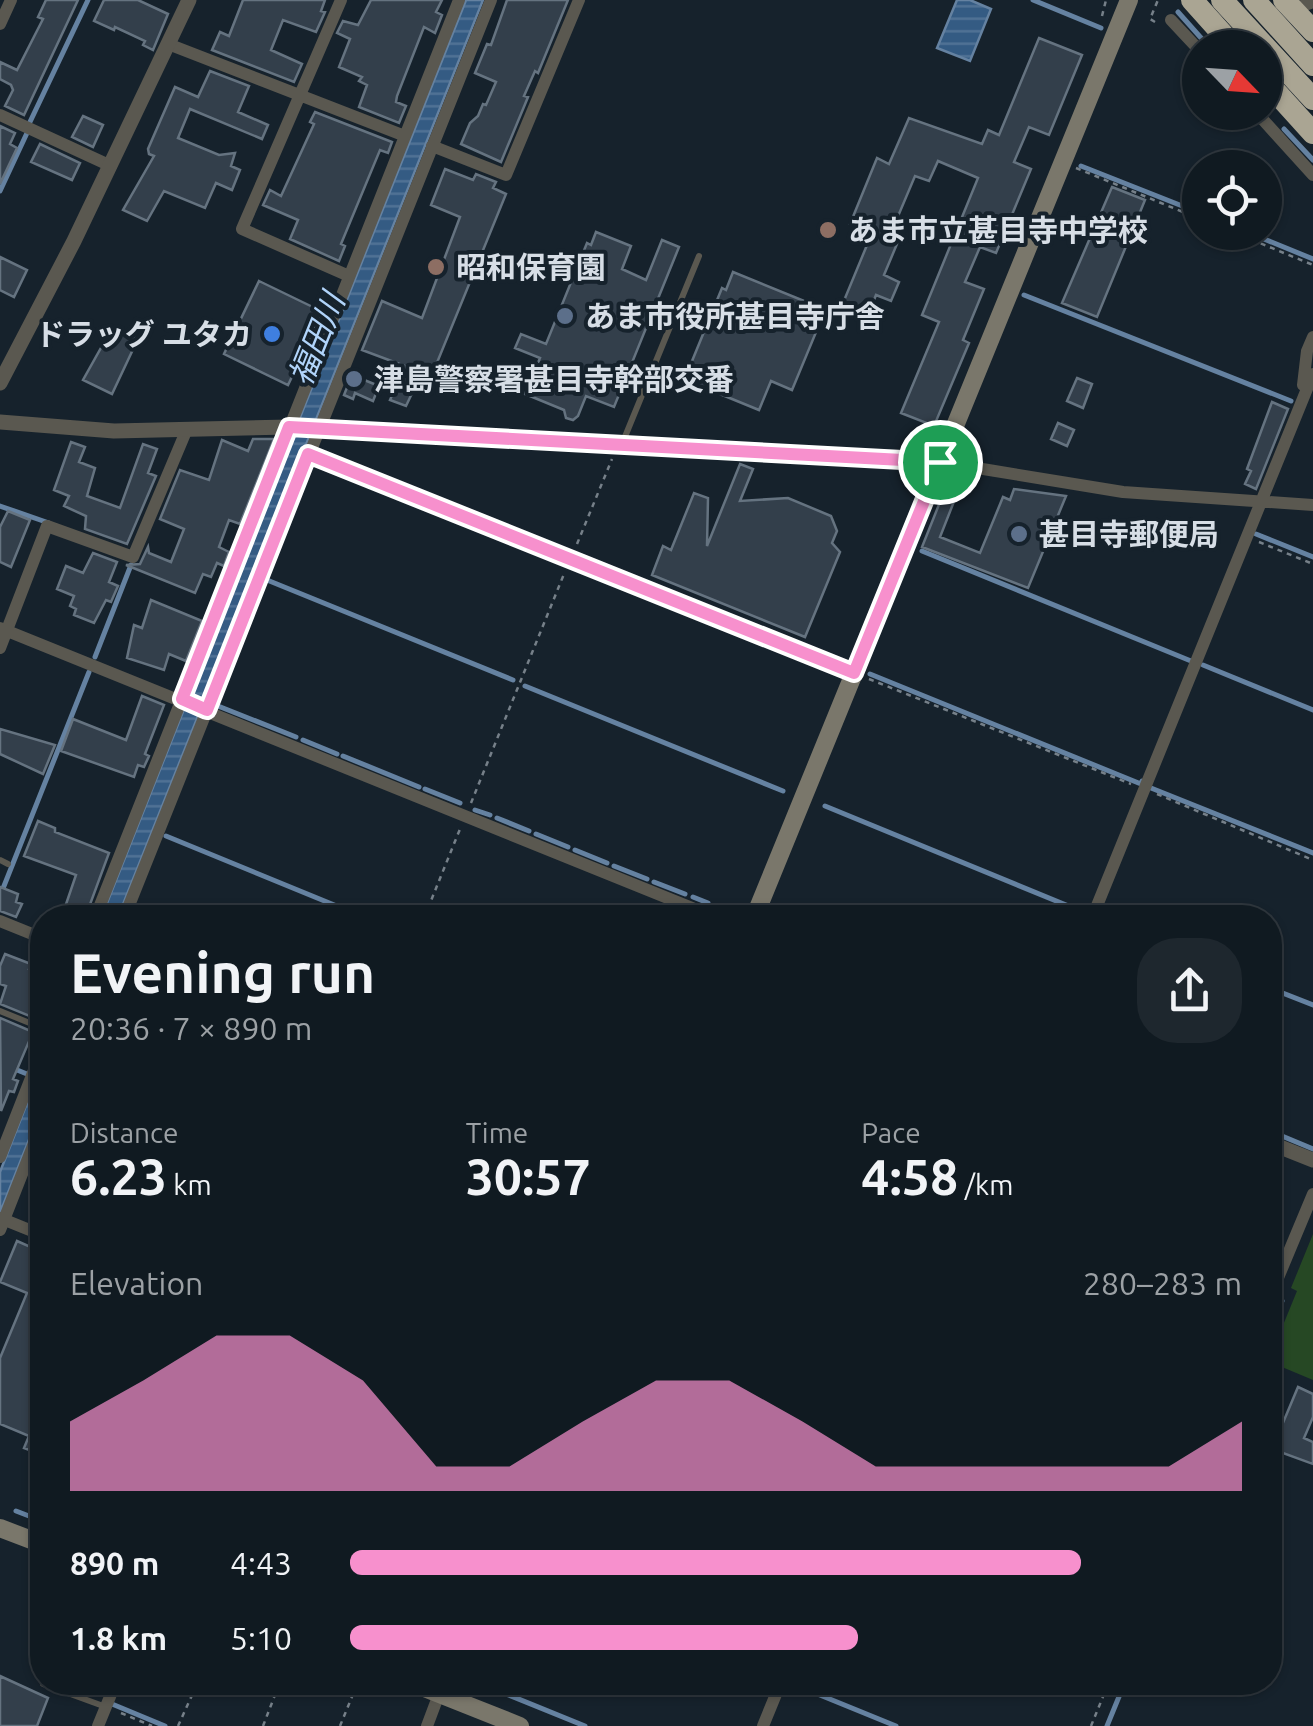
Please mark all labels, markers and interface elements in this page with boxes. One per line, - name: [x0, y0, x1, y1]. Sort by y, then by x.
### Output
- north arrow: [1182, 30, 1282, 130]
- map controls: [1182, 30, 1282, 250]
- button: locate: [1182, 150, 1282, 250]
- place label: あま市立甚目寺中学校: [848, 213, 1148, 247]
- marker: あま市立甚目寺中学校: [817, 219, 839, 241]
- place label: 昭和保育園: [456, 250, 606, 284]
- marker: 昭和保育園: [425, 256, 447, 278]
- water label: 福田川: [281, 285, 352, 390]
- place label: あま市役所甚目寺庁舎: [585, 299, 885, 333]
- marker: あま市役所甚目寺庁舎: [554, 305, 576, 327]
- place label: ドラッグ ユタカ: [35, 317, 252, 351]
- marker: ドラッグ ユタカ: [261, 323, 283, 345]
- place label: 津島警察署甚目寺幹部交番: [374, 362, 734, 396]
- marker: 津島警察署甚目寺幹部交番: [343, 368, 365, 390]
- pin: [898, 420, 983, 505]
- icon: arrive: [913, 435, 968, 490]
- place label: 甚目寺郵便局: [1039, 517, 1219, 551]
- marker: 甚目寺郵便局: [1008, 523, 1030, 545]
- button: share: [1137, 938, 1242, 1043]
- text: Evening run: [70, 942, 375, 1003]
- text: 20:36 · 7 × 890 m: [70, 1010, 312, 1046]
- text: Distance: [70, 1117, 178, 1148]
- text: Time: [466, 1117, 528, 1148]
- text: Pace: [861, 1117, 921, 1148]
- text: 6.23: [70, 1148, 167, 1204]
- text: 30:57: [466, 1148, 591, 1204]
- text: 4:58: [861, 1148, 958, 1204]
- text: km: [167, 1169, 212, 1200]
- text: /km: [958, 1169, 1013, 1200]
- text: Elevation: [70, 1265, 203, 1301]
- text: 280–283 m: [1083, 1265, 1242, 1301]
- text: 890 m: [70, 1545, 159, 1581]
- text: 4:43: [230, 1545, 292, 1581]
- text: 1.8 km: [70, 1620, 167, 1656]
- text: 5:10: [230, 1620, 292, 1656]

